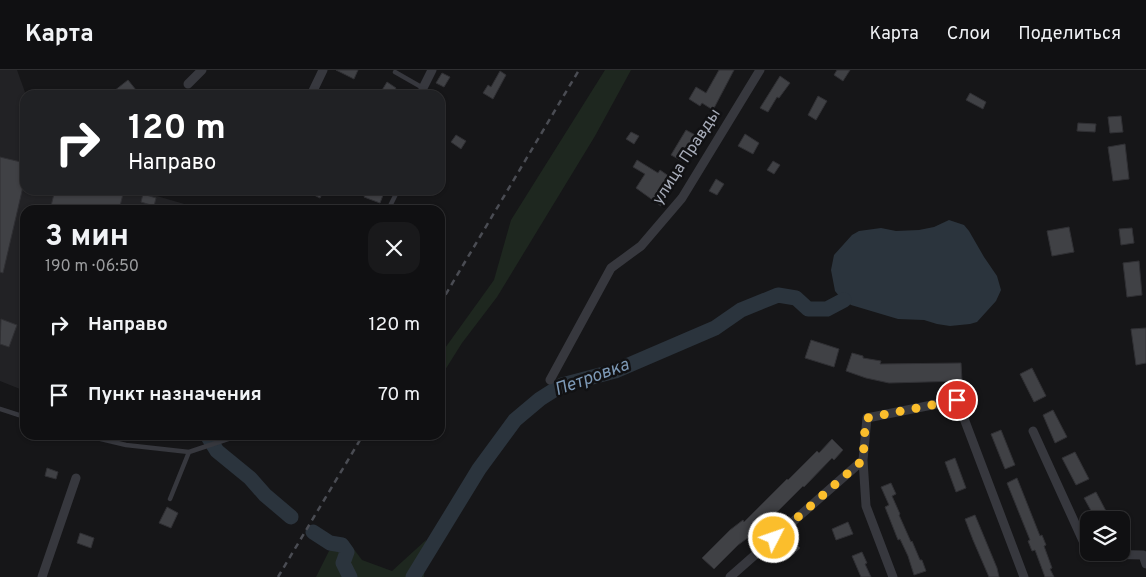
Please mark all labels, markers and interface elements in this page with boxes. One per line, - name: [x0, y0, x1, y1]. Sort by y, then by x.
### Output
- text: Карта: [25, 20, 94, 50]
- text: Карта: [869, 23, 919, 46]
- text: Слои: [947, 23, 990, 46]
- text: Поделиться: [1018, 23, 1121, 46]
- street label: улица Правды: [648, 105, 726, 209]
- text: 120 m: [128, 107, 226, 151]
- icon: right: [45, 110, 110, 175]
- text: Направо: [128, 150, 216, 177]
- text: 3 мин: [45, 219, 129, 256]
- button: close: [368, 222, 420, 274]
- text: 190 m · 06:50: [45, 257, 139, 277]
- icon: right: [45, 311, 73, 339]
- text: Направо: [88, 313, 168, 337]
- text: 120 m: [369, 313, 420, 337]
- water label: Петровка: [552, 354, 633, 402]
- pin: [936, 379, 978, 421]
- icon: arrive: [45, 381, 73, 409]
- text: Пункт назначения: [88, 383, 262, 407]
- text: 70 m: [378, 383, 420, 407]
- icon: arrive: [943, 386, 971, 414]
- position arrow: [747, 511, 799, 563]
- map controls: [1080, 511, 1130, 561]
- button: layers: [1080, 511, 1130, 561]

